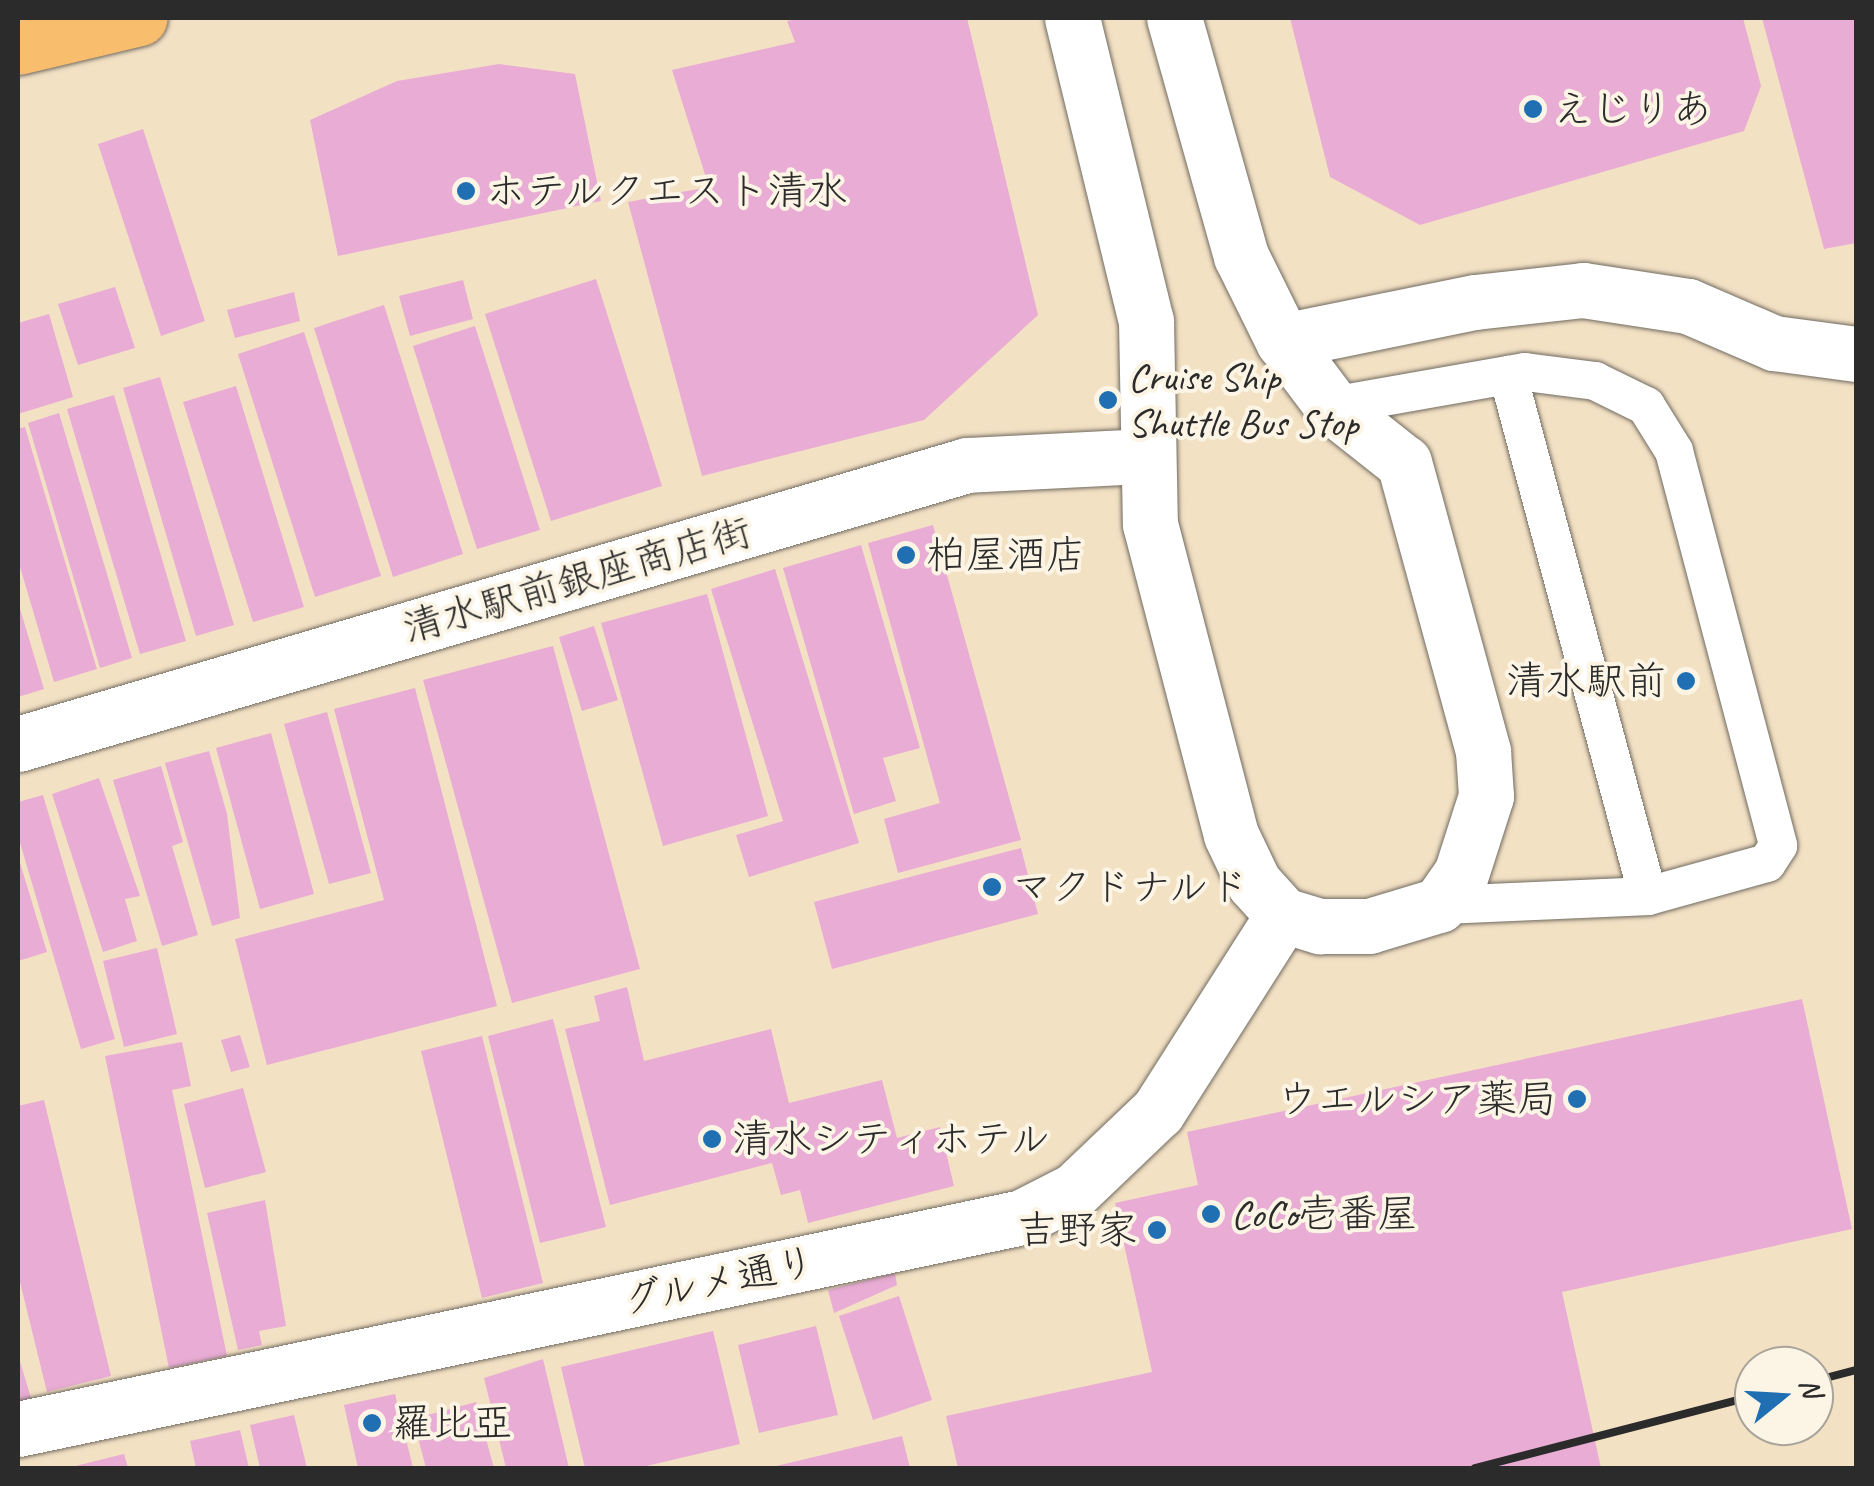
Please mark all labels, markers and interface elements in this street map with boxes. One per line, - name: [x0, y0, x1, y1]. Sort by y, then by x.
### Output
- place label: えじりあ: [1553, 85, 1713, 133]
- marker: えじりあ: [1522, 98, 1544, 120]
- place label: ホテルクエスト清水: [486, 167, 846, 215]
- marker: ホテルクエスト清水: [455, 180, 477, 202]
- place label: Cruise Ship Shuttle Bus Stop: [1128, 353, 1359, 447]
- marker: Cruise Ship Shuttle Bus Stop: [1097, 389, 1119, 411]
- street label: 清水駅前銀座商店街: [397, 507, 757, 653]
- place label: 柏屋酒店: [926, 531, 1086, 579]
- marker: 柏屋酒店: [895, 544, 917, 566]
- place label: 清水駅前: [1506, 657, 1666, 705]
- marker: 清水駅前: [1675, 670, 1697, 692]
- place label: マクドナルド: [1012, 863, 1252, 911]
- marker: マクドナルド: [981, 876, 1003, 898]
- place label: ウエルシア薬局: [1277, 1075, 1557, 1123]
- marker: ウエルシア薬局: [1566, 1088, 1588, 1110]
- place label: 清水シティホテル: [732, 1115, 1052, 1163]
- marker: 清水シティホテル: [701, 1128, 723, 1150]
- place label: CoCo壱番屋: [1231, 1190, 1417, 1238]
- marker: CoCo壱番屋: [1200, 1203, 1222, 1225]
- place label: 吉野家: [1017, 1206, 1137, 1254]
- marker: 吉野家: [1146, 1219, 1168, 1241]
- street label: グルメ通り: [616, 1237, 822, 1325]
- north arrow: [1734, 1346, 1834, 1446]
- text: N: [1792, 1374, 1830, 1401]
- place label: 羅比亞: [392, 1399, 512, 1447]
- marker: 羅比亞: [361, 1412, 383, 1434]

